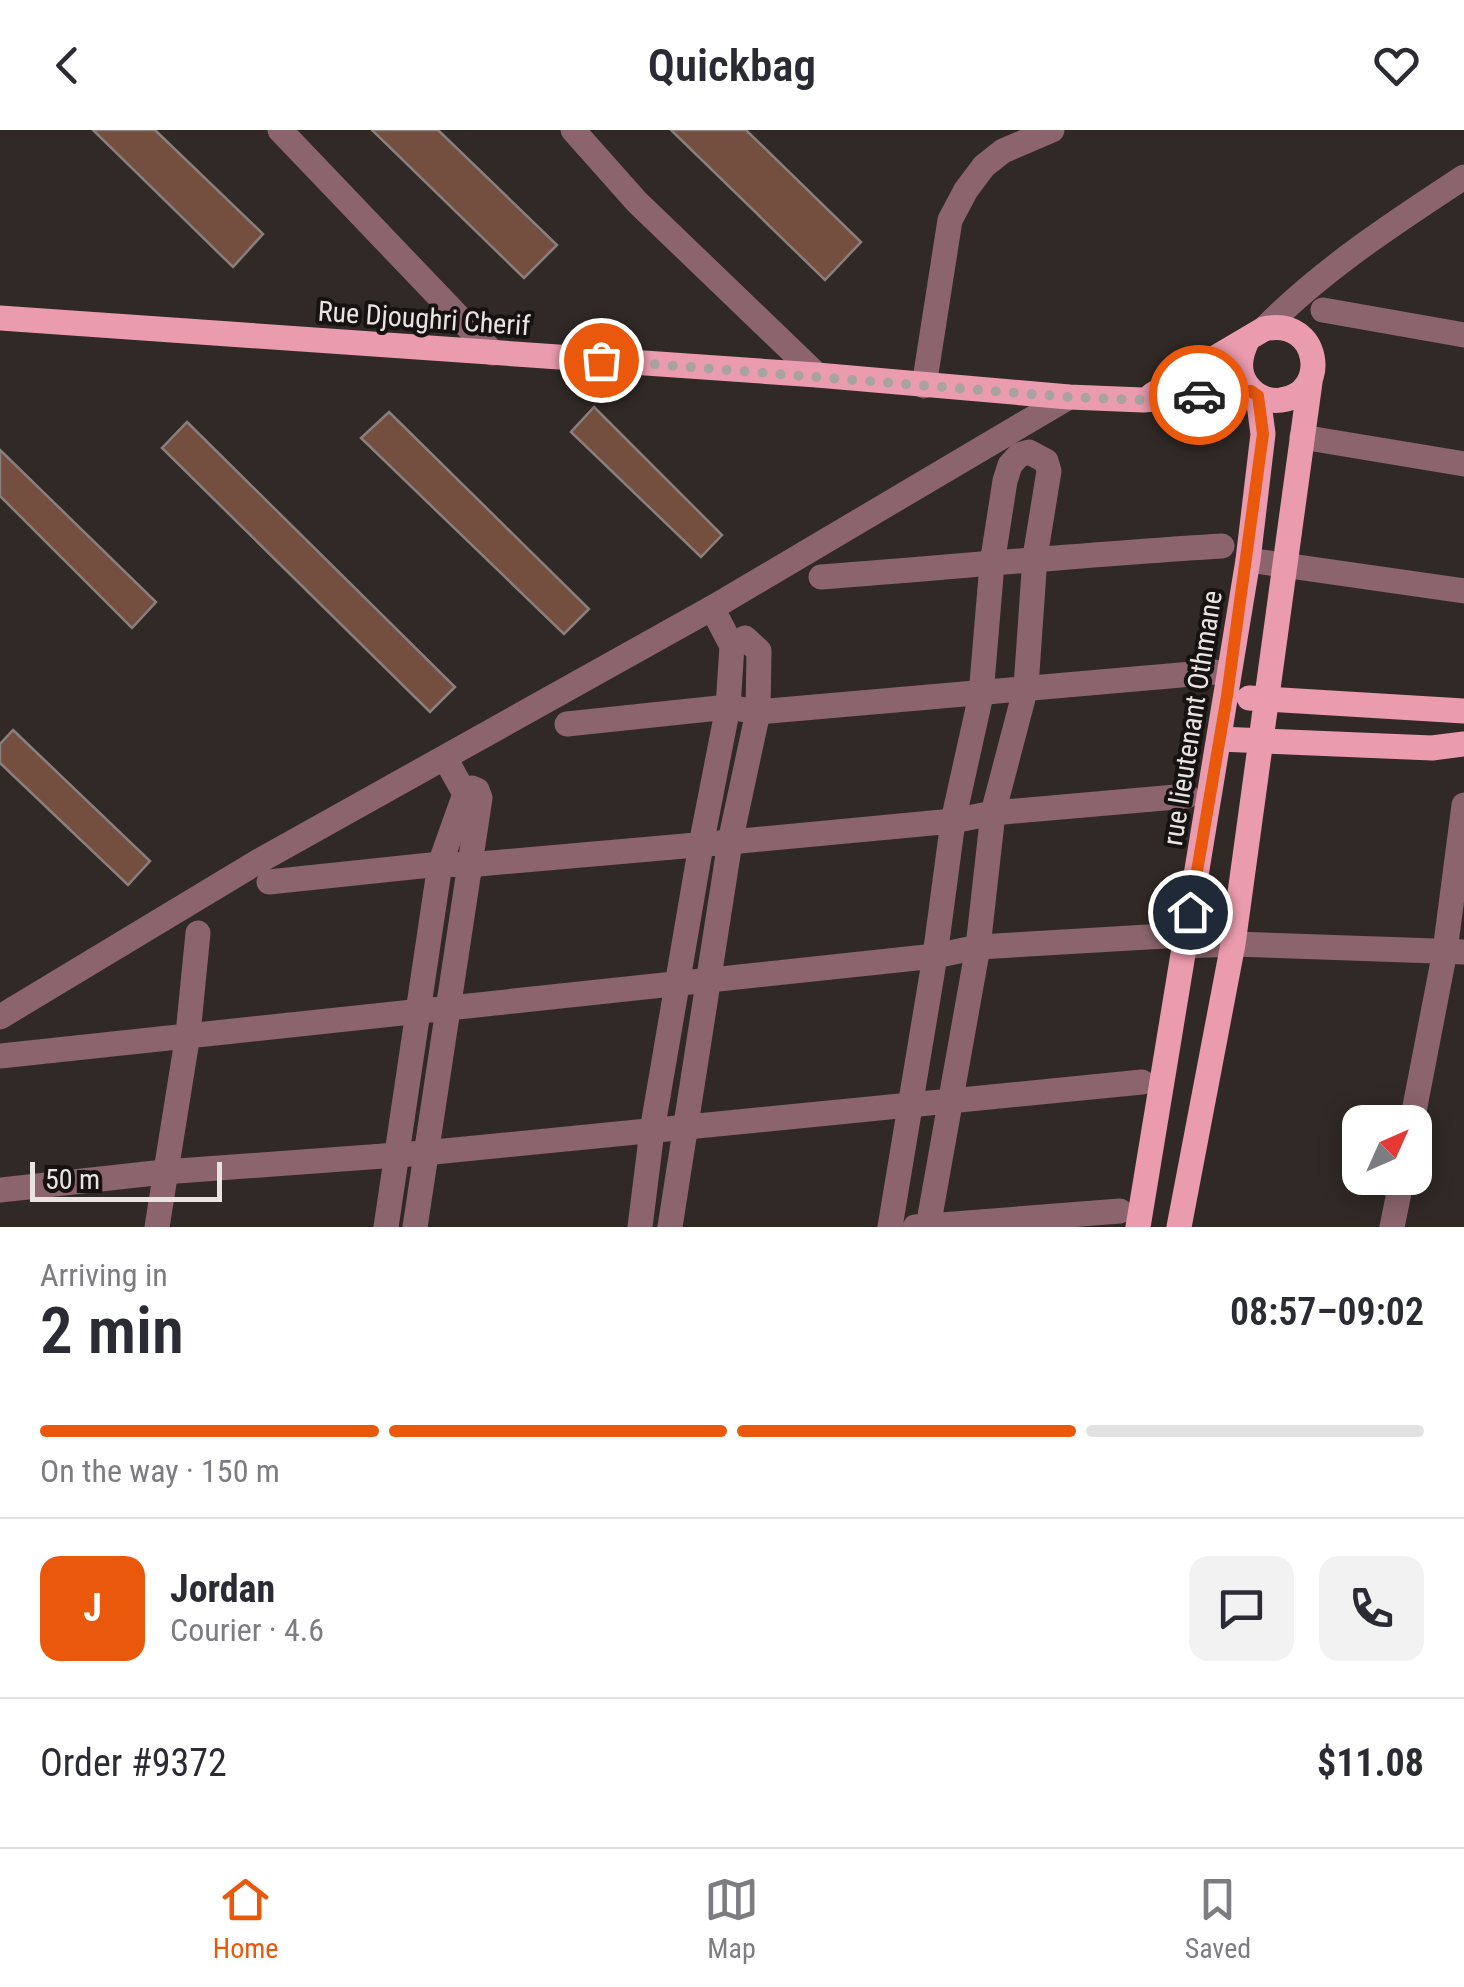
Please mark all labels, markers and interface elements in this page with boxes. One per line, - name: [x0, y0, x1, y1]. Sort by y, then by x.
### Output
- icon: back: [40, 38, 95, 93]
- icon: heart: [1369, 38, 1424, 93]
- text: Quickbag: [648, 39, 816, 92]
- street label: Rue Djoughri Cherif: [317, 295, 531, 342]
- pin: [559, 318, 644, 403]
- icon: bag: [574, 333, 629, 388]
- courier: [1149, 345, 1249, 445]
- icon: car: [1172, 368, 1227, 423]
- street label: rue lieutenant Othmane: [1156, 588, 1229, 848]
- pin: [1148, 870, 1233, 955]
- icon: home: [1163, 885, 1218, 940]
- north arrow: [1342, 1105, 1432, 1195]
- map controls: [1342, 1105, 1432, 1195]
- scale bar: [30, 1157, 222, 1202]
- text: 50 m: [45, 1163, 100, 1196]
- text: Arriving in: [40, 1256, 168, 1294]
- text: 08:57–09:02: [1230, 1290, 1424, 1334]
- text: 2 min: [40, 1293, 184, 1369]
- text: On the way · 150 m: [40, 1452, 280, 1490]
- button: chat: [1189, 1556, 1294, 1661]
- button: phone: [1319, 1556, 1424, 1661]
- text: Jordan: [170, 1567, 275, 1611]
- text: J: [83, 1586, 102, 1630]
- text: Courier · 4.6: [170, 1611, 324, 1649]
- text: Order #9372: [40, 1741, 227, 1785]
- text: $11.08: [1317, 1741, 1424, 1785]
- tab: Home: [213, 1872, 278, 1965]
- tab: Map: [704, 1872, 759, 1965]
- tab: Saved: [1185, 1872, 1251, 1965]

